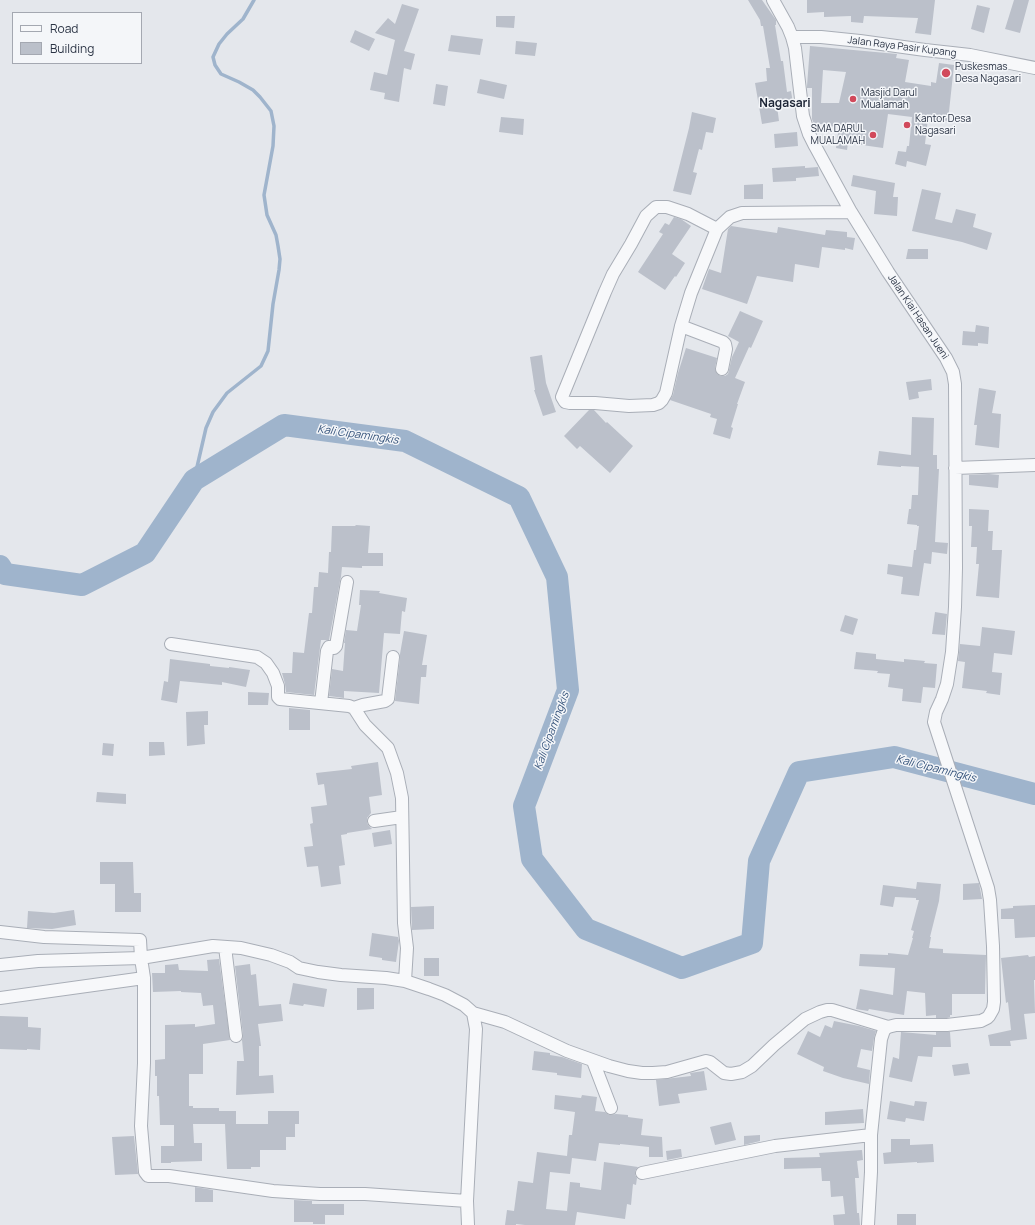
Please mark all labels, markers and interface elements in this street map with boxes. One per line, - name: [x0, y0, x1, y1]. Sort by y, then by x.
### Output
- legend: [12, 12, 142, 64]
- text: Road: [50, 20, 78, 37]
- street label: Jalan Raya Pasir Kupang: [847, 34, 957, 60]
- text: Building: [50, 40, 94, 57]
- place label: Puskesmas Desa Nagasari: [955, 61, 1021, 84]
- marker: Puskesmas Desa Nagasari: [940, 67, 952, 79]
- place label: Masjid Darul Mualamah: [861, 87, 917, 110]
- marker: Masjid Darul Mualamah: [848, 94, 858, 104]
- district label: Nagasari: [759, 97, 811, 111]
- place label: Kantor Desa Nagasari: [915, 113, 971, 136]
- marker: Kantor Desa Nagasari: [902, 120, 912, 130]
- place label: SMA DARUL MUALAMAH: [811, 123, 865, 146]
- marker: SMA DARUL MUALAMAH: [868, 130, 878, 140]
- street label: Jalan Kiai Hasan Jueni: [885, 272, 951, 362]
- water label: Kali Cipamingkis: [317, 423, 399, 447]
- water label: Kali Cipamingkis: [532, 690, 572, 772]
- water label: Kali Cipamingkis: [895, 753, 977, 785]

